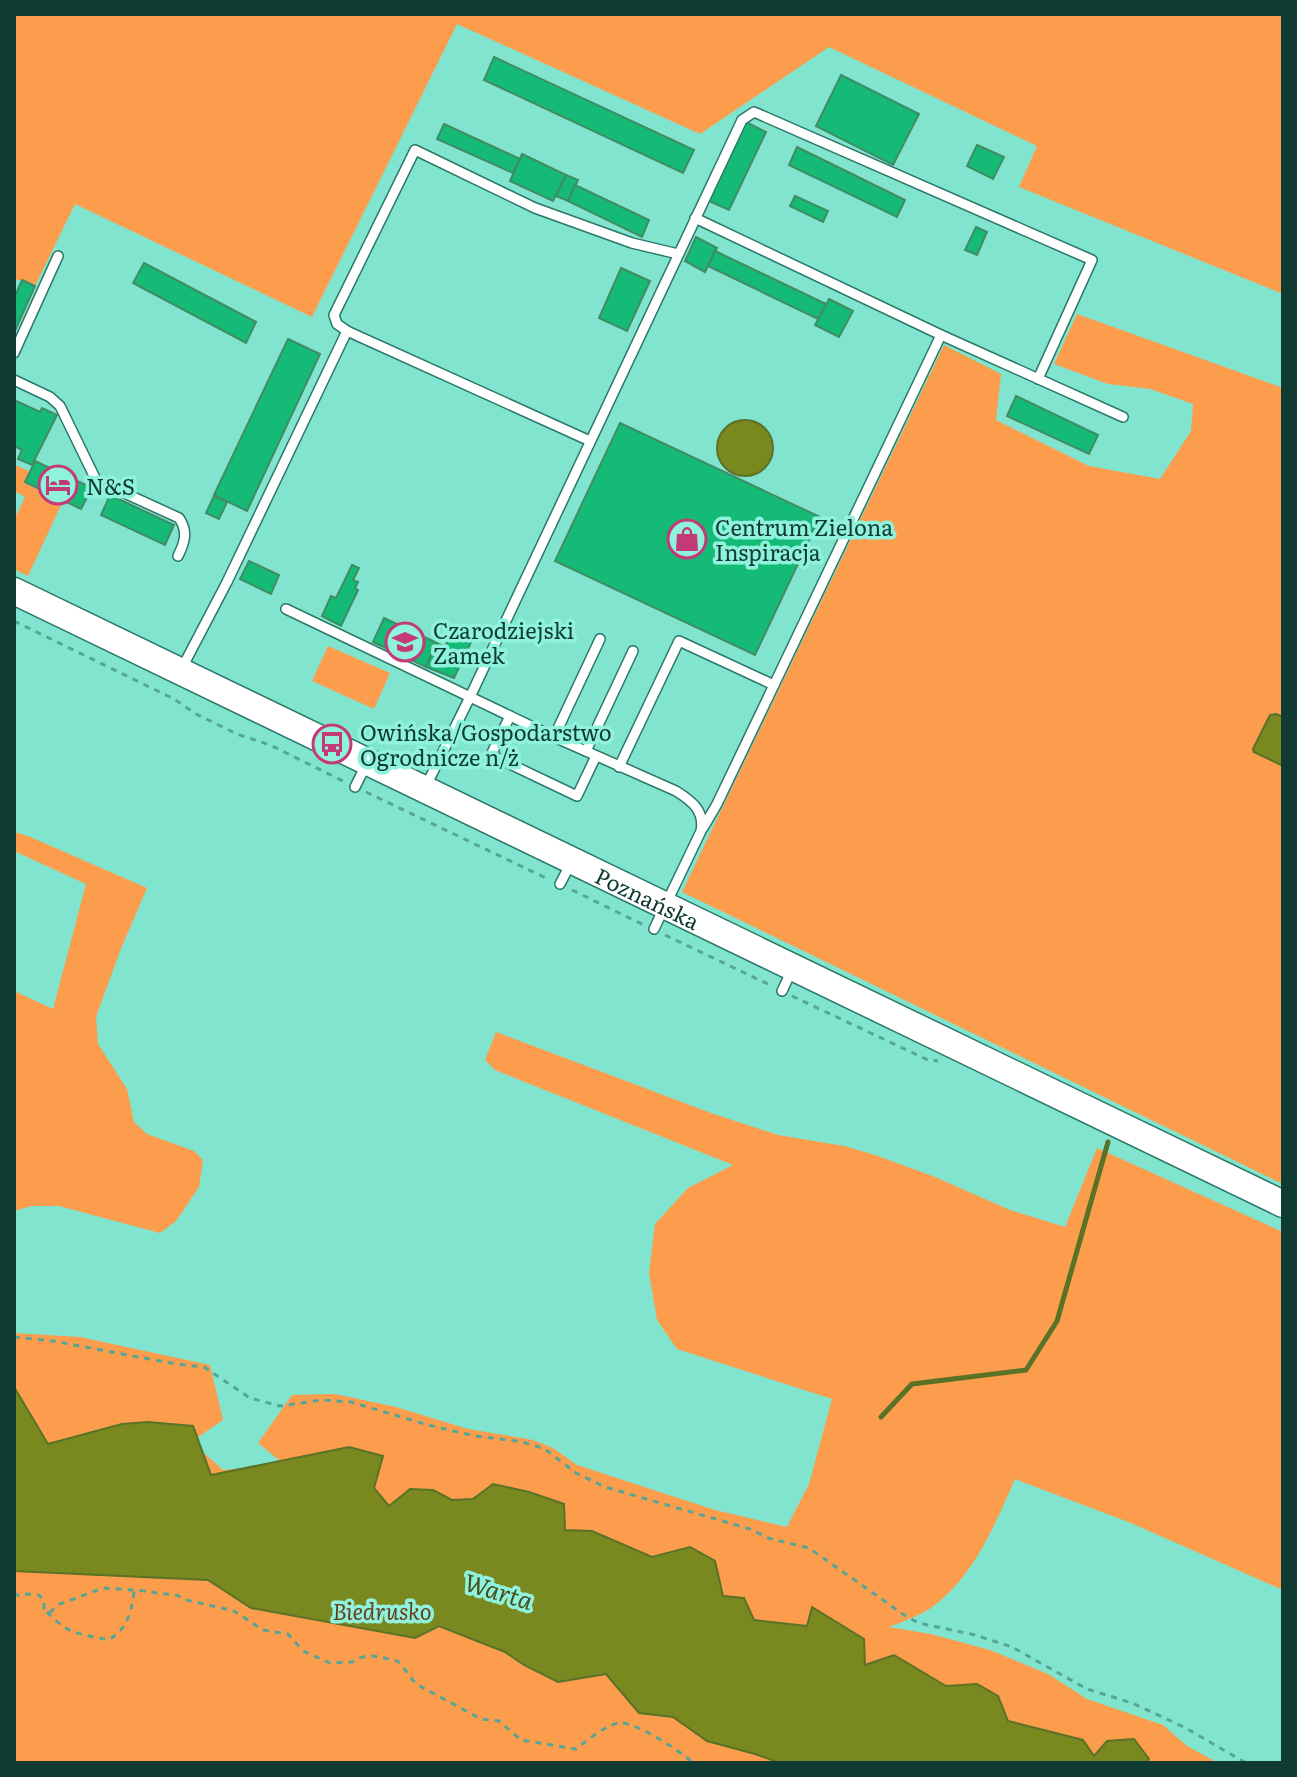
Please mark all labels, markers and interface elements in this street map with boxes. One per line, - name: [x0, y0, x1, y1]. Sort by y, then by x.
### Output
- hotel icon: N&S: [37, 464, 79, 506]
- place label: N&S: [86, 469, 135, 502]
- place label: Centrum Zielona Inspiracja: [715, 510, 893, 568]
- shop icon: Centrum Zielona Inspiracja: [666, 518, 708, 560]
- place label: Czarodziejski Zamek: [433, 613, 574, 671]
- school or university icon: Czarodziejski Zamek: [384, 621, 426, 663]
- place label: Owińska/Gospodarstwo Ogrodnicze n/ż: [360, 715, 612, 773]
- bus stop icon: Owińska/Gospodarstwo Ogrodnicze n/ż: [311, 723, 353, 765]
- street label: Poznańska: [590, 858, 706, 937]
- water label: Warta: [460, 1563, 538, 1617]
- park label: Biedrusko: [332, 1594, 432, 1627]

